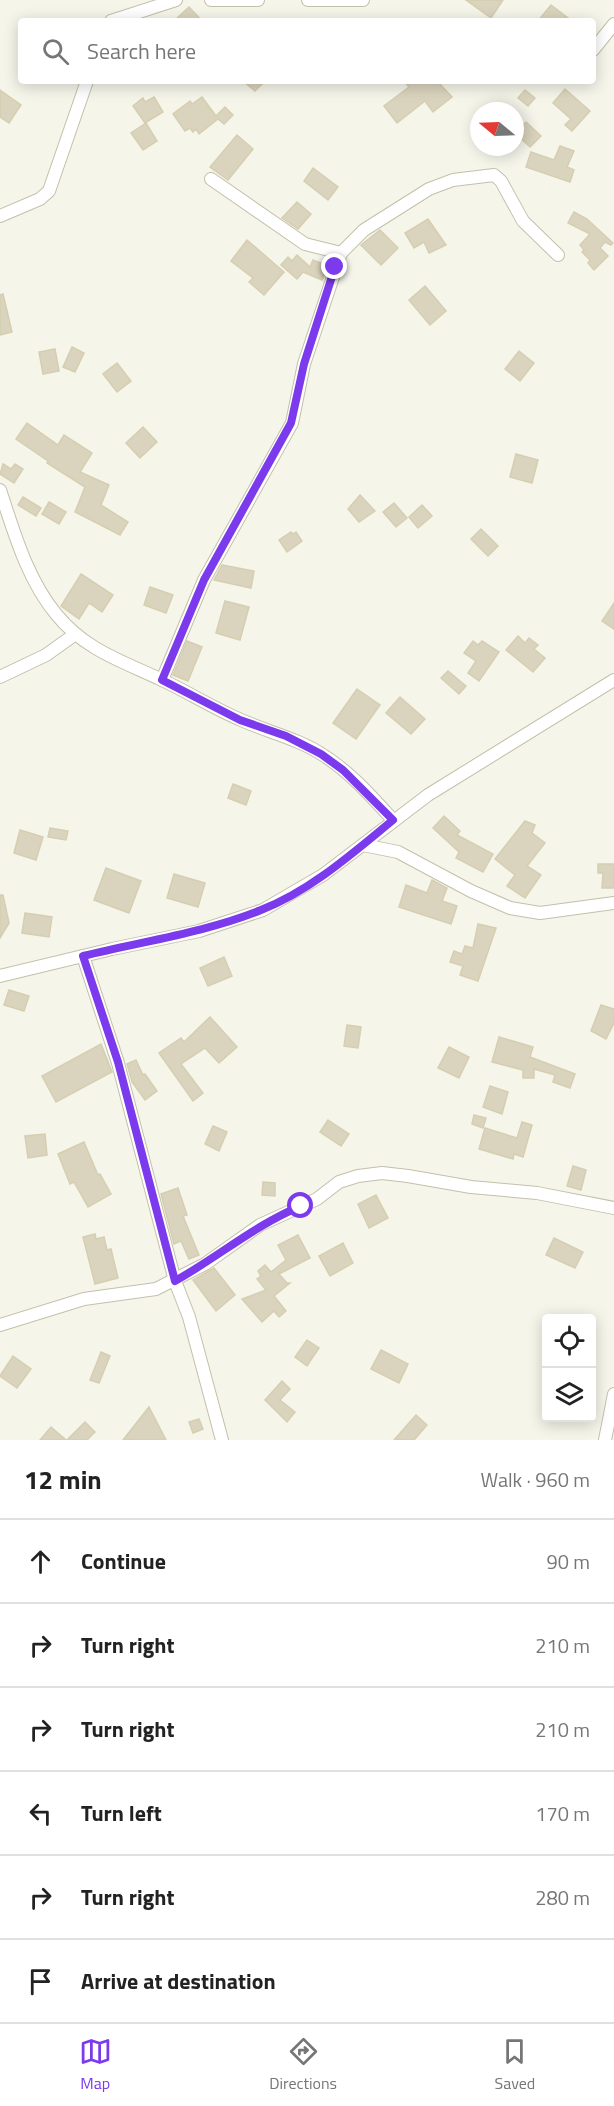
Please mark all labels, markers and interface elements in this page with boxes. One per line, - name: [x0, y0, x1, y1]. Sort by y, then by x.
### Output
- search box: [18, 18, 596, 84]
- text: Search here: [87, 34, 196, 68]
- icon: search: [39, 35, 72, 68]
- north arrow: [470, 102, 524, 156]
- route end: [321, 253, 347, 279]
- route start: [287, 1192, 313, 1218]
- map controls: [542, 1314, 596, 1422]
- button: locate: [542, 1314, 596, 1368]
- button: layers: [542, 1368, 596, 1422]
- text: 12 min: [24, 1460, 102, 1499]
- text: Walk · 960 m: [481, 1464, 590, 1495]
- text: Continue: [81, 1544, 166, 1578]
- icon: ahead: [24, 1545, 57, 1578]
- text: 90 m: [546, 1546, 590, 1577]
- text: Turn right: [81, 1628, 175, 1662]
- icon: right: [24, 1629, 57, 1662]
- text: 210 m: [535, 1630, 590, 1661]
- text: Turn right: [81, 1712, 175, 1746]
- icon: right: [24, 1713, 57, 1746]
- text: 210 m: [535, 1714, 590, 1745]
- text: Turn left: [81, 1796, 162, 1830]
- icon: left: [24, 1797, 57, 1830]
- text: 170 m: [535, 1798, 590, 1829]
- text: Turn right: [81, 1880, 175, 1914]
- icon: right: [24, 1881, 57, 1914]
- text: 280 m: [535, 1882, 590, 1913]
- text: Arrive at destination: [81, 1964, 276, 1998]
- icon: arrive: [24, 1965, 57, 1998]
- tab: Map: [79, 2035, 112, 2095]
- tab: Directions: [269, 2035, 337, 2095]
- tab: Saved: [495, 2035, 535, 2095]

